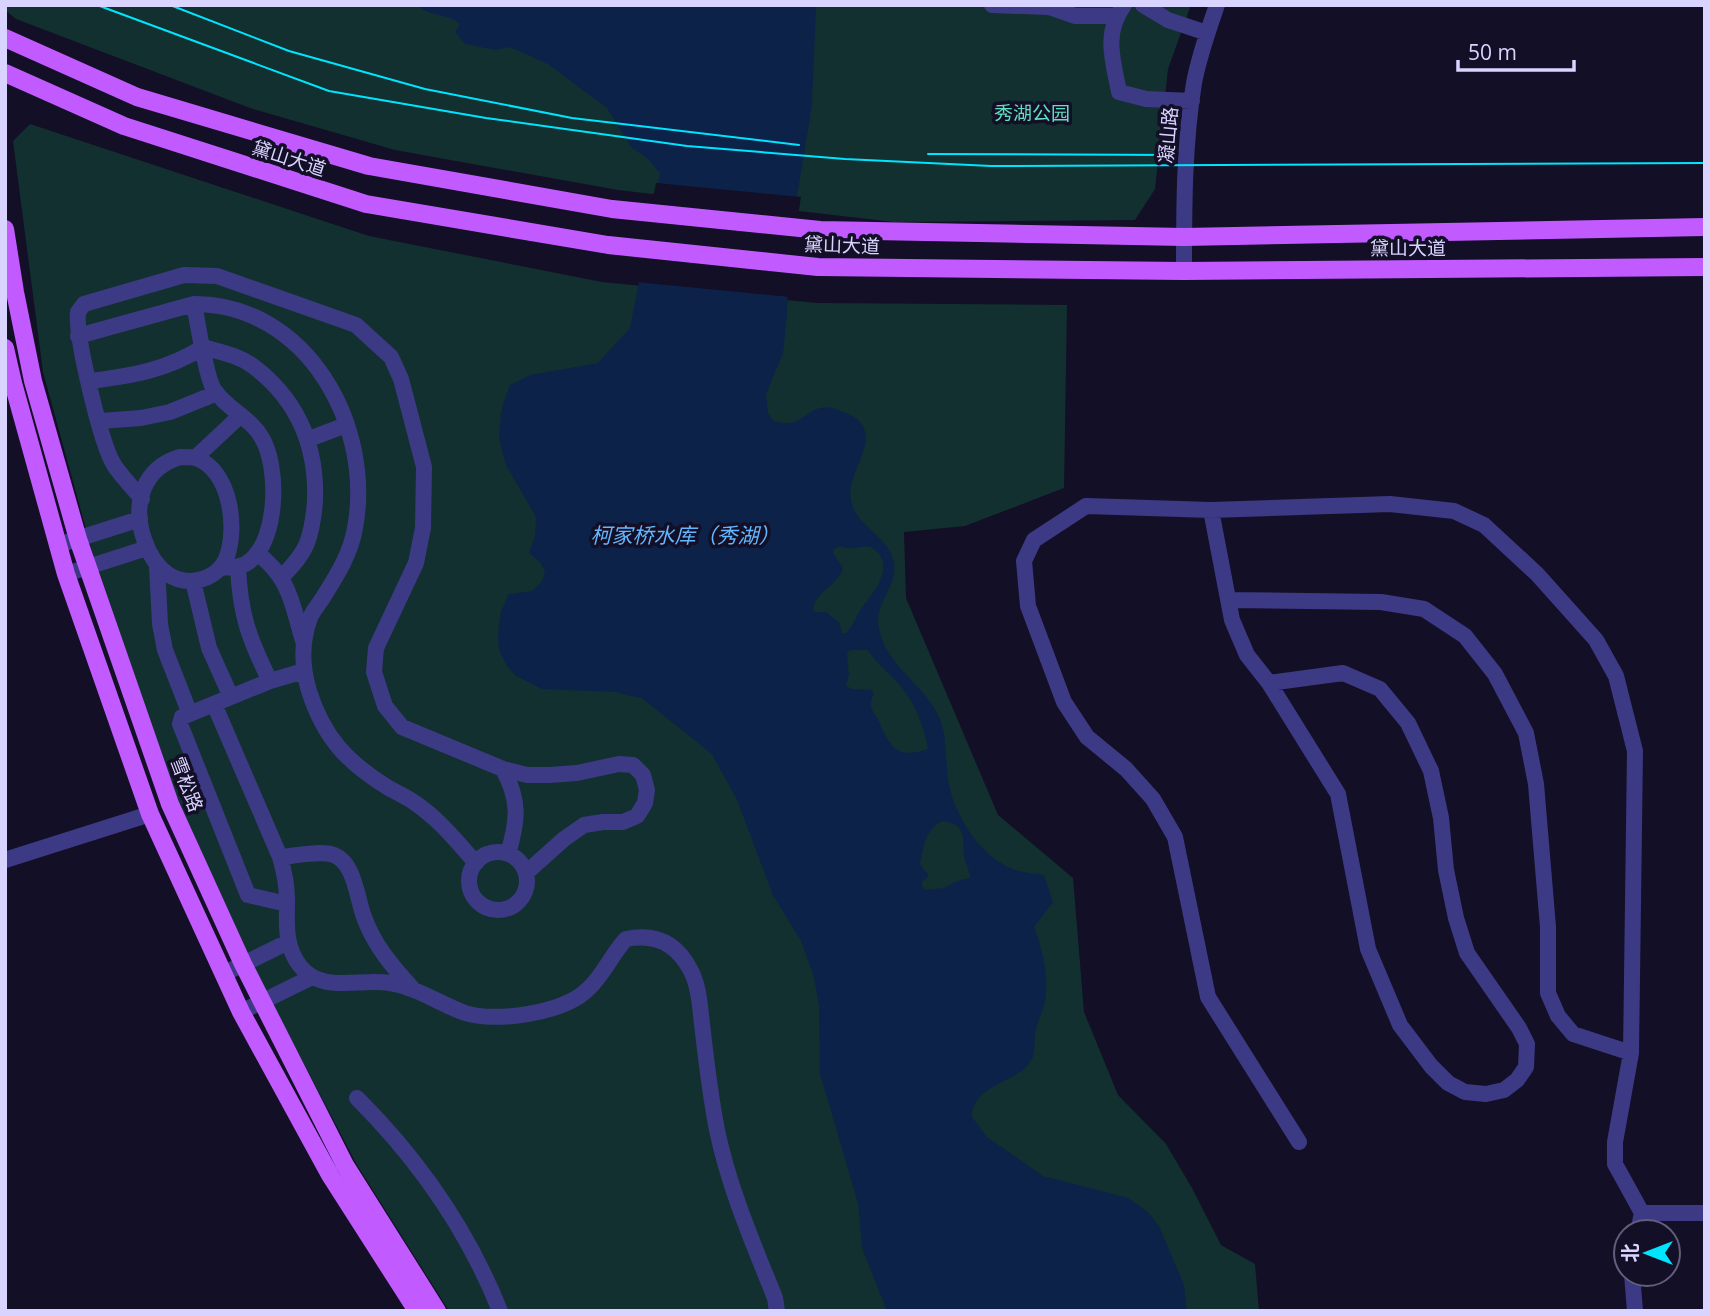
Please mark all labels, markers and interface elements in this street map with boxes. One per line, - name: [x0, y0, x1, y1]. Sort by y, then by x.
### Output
- scale bar: [1458, 28, 1574, 72]
- text: 50 m: [1468, 38, 1517, 66]
- park label: 秀湖公园: [994, 100, 1070, 126]
- street label: 凝山路: [1153, 105, 1183, 165]
- street label: 黛山大道: [249, 134, 329, 182]
- street label: 黛山大道: [804, 231, 880, 259]
- street label: 黛山大道: [1370, 235, 1446, 261]
- water label: 柯家桥水库（秀湖）: [591, 521, 780, 549]
- street label: 雪松路: [165, 753, 209, 815]
- north arrow: [1612, 1218, 1682, 1288]
- text: 北: [1617, 1243, 1643, 1263]

